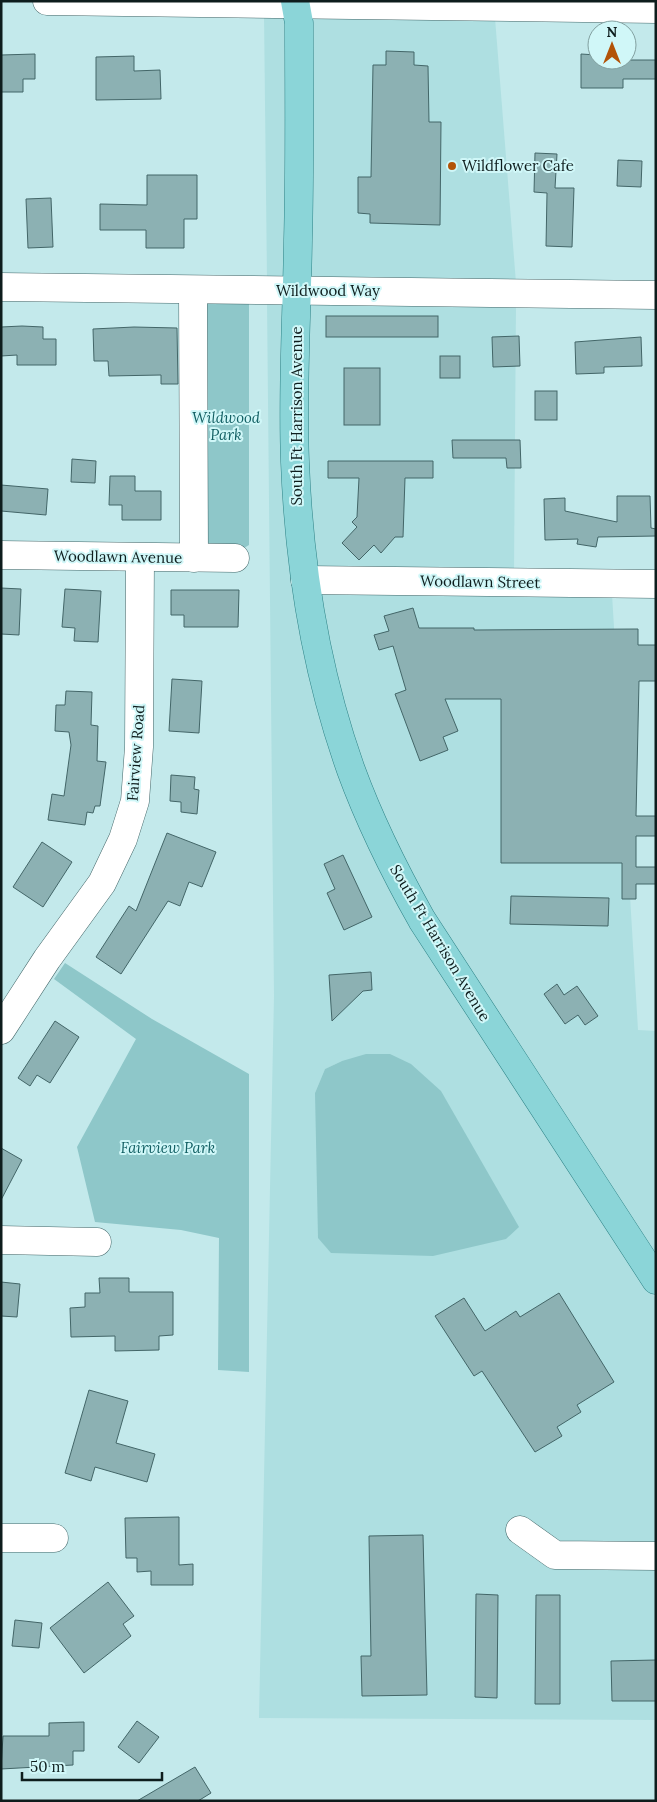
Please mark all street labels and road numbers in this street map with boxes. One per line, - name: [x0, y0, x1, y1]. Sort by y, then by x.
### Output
- street label: Wildwood Way: [276, 281, 380, 300]
- street label: South Ft Harrison Avenue: [287, 326, 306, 506]
- street label: Woodlawn Avenue: [54, 546, 182, 567]
- street label: Woodlawn Street: [420, 571, 540, 592]
- street label: Fairview Road: [123, 704, 148, 802]
- street label: South Ft Harrison Avenue: [386, 861, 495, 1024]

